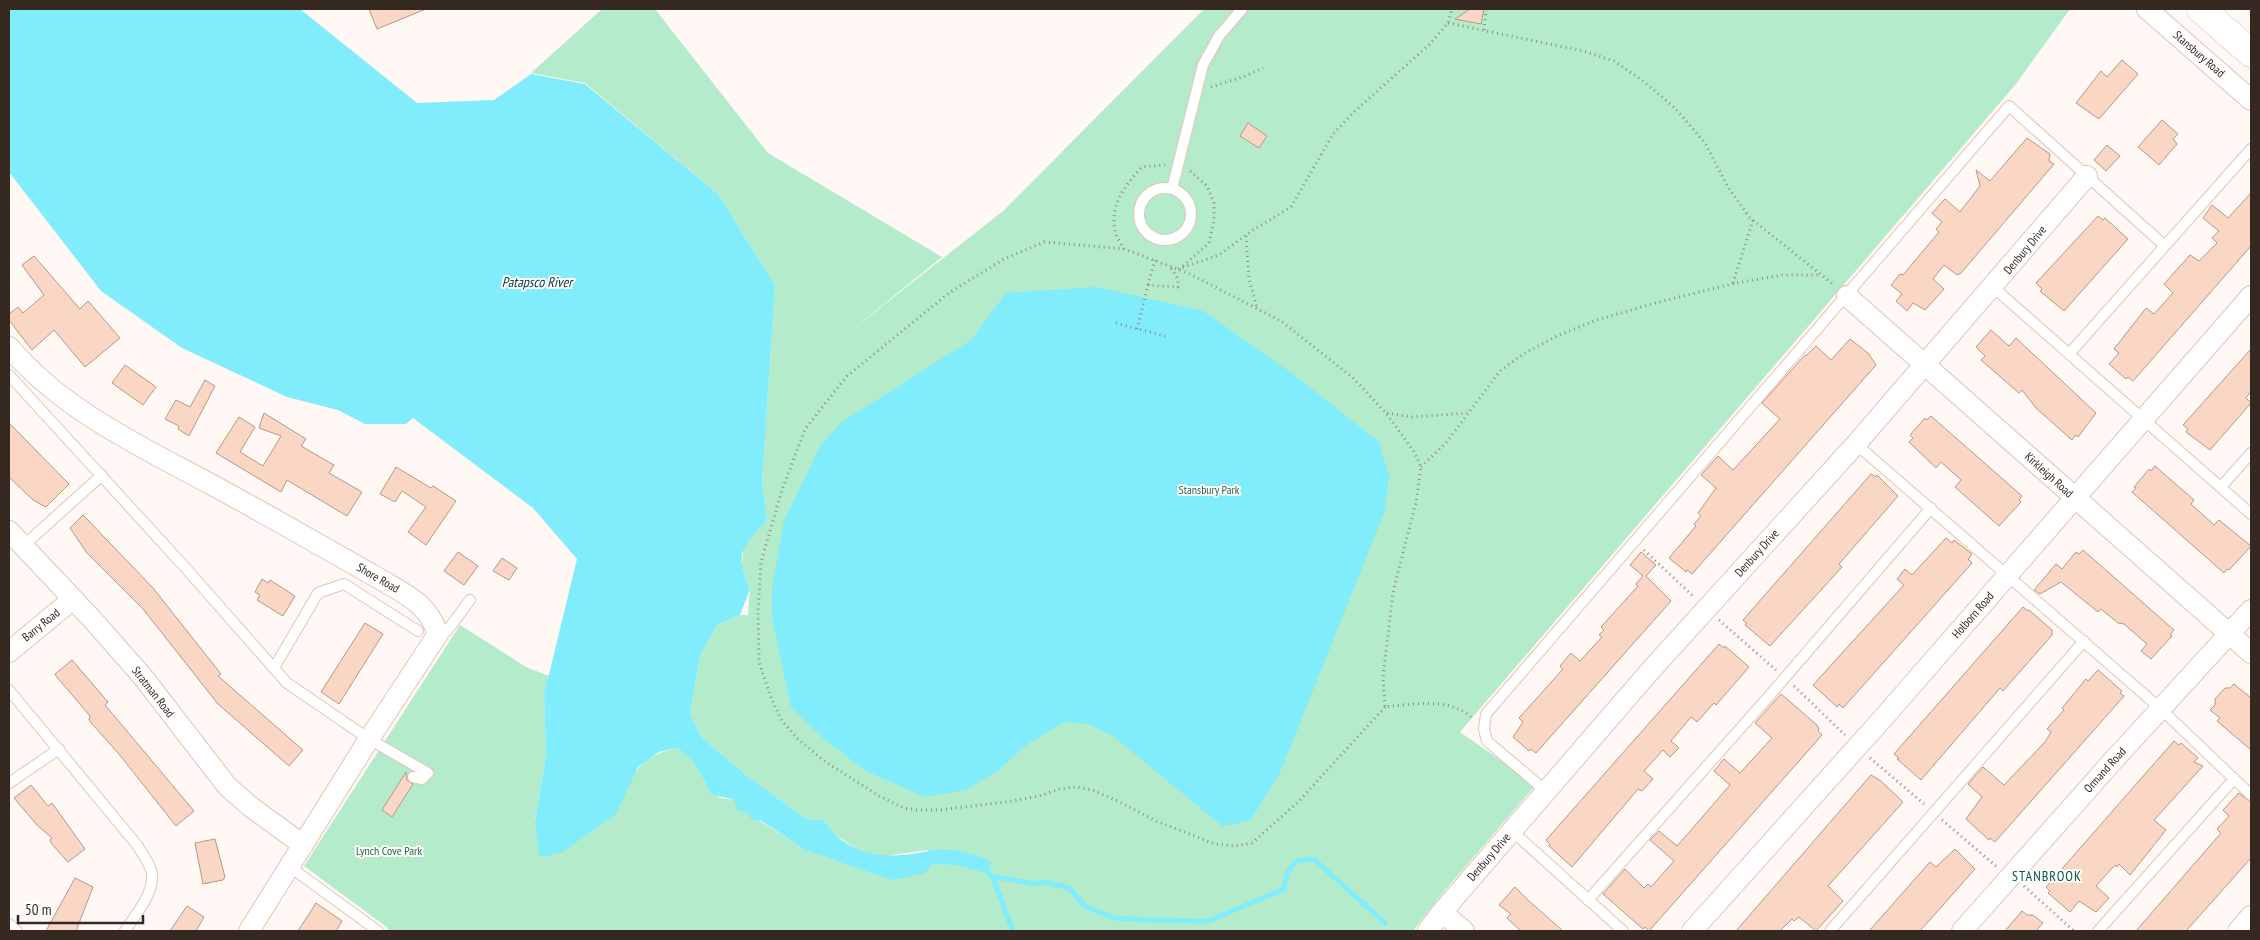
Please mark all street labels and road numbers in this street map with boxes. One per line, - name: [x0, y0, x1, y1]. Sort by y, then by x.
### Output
- street label: Stansbury Road: [2170, 27, 2228, 80]
- street label: Denbury Drive: [2000, 222, 2049, 277]
- street label: Kirkleigh Road: [2022, 449, 2077, 500]
- street label: Denbury Drive: [1731, 526, 1782, 580]
- street label: Shore Road: [354, 559, 402, 596]
- street label: Holborn Road: [1948, 588, 1997, 641]
- street label: Barry Road: [19, 605, 63, 644]
- street label: Stratman Road: [129, 663, 178, 720]
- street label: Ormand Road: [2080, 744, 2129, 795]
- street label: Denbury Drive: [1464, 830, 1514, 884]

